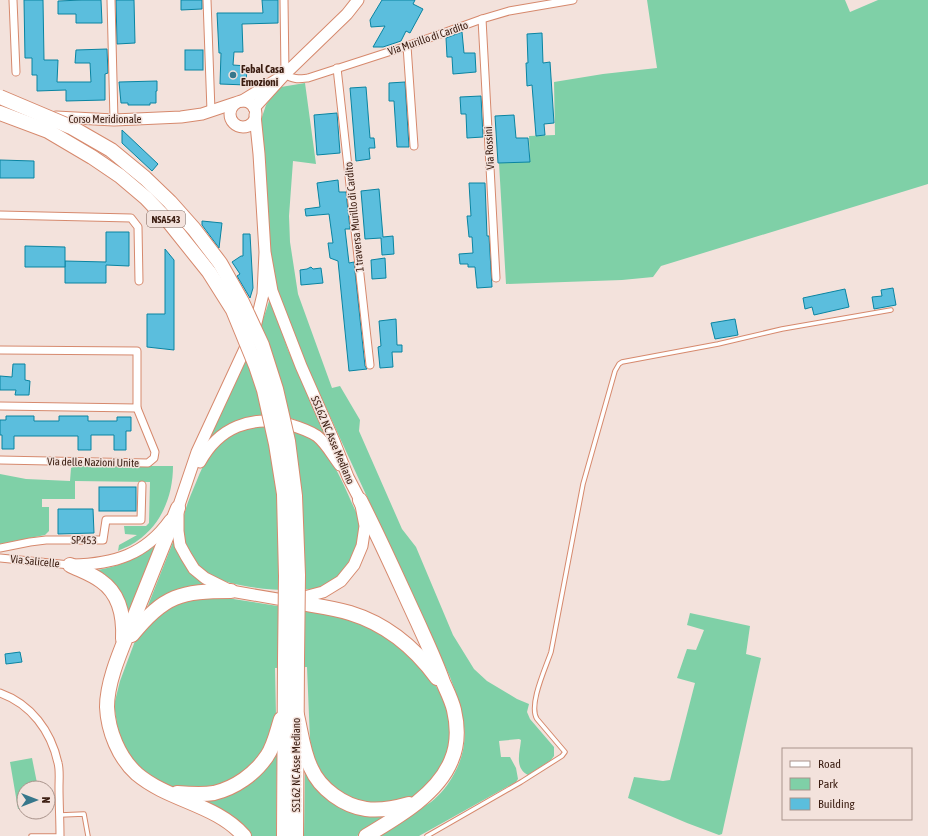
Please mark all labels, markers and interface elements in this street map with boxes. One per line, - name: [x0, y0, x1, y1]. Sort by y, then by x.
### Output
- street label: Via Murillo di Cardito: [386, 19, 470, 57]
- place label: Febal Casa Emozioni: [241, 63, 284, 88]
- marker: Febal Casa Emozioni: [228, 70, 238, 80]
- street label: Corso Meridionale: [68, 113, 142, 125]
- street label: Via Rossini: [482, 126, 496, 170]
- street label: 1 traversa Murillo di Cardito: [342, 161, 366, 273]
- road number: NSA543: [147, 211, 185, 227]
- street label: SS162 NC Asse Mediano: [309, 394, 357, 486]
- street label: Via delle Nazioni Unite: [47, 455, 139, 469]
- street label: SP453: [71, 534, 97, 546]
- street label: Via Salicelle: [10, 552, 60, 570]
- street label: SS162 NC Asse Mediano: [290, 718, 302, 812]
- legend: [782, 748, 912, 820]
- text: Road: [818, 757, 841, 771]
- text: Park: [818, 777, 839, 791]
- north arrow: [16, 780, 56, 820]
- text: N: [40, 797, 52, 803]
- text: Building: [818, 797, 856, 811]

